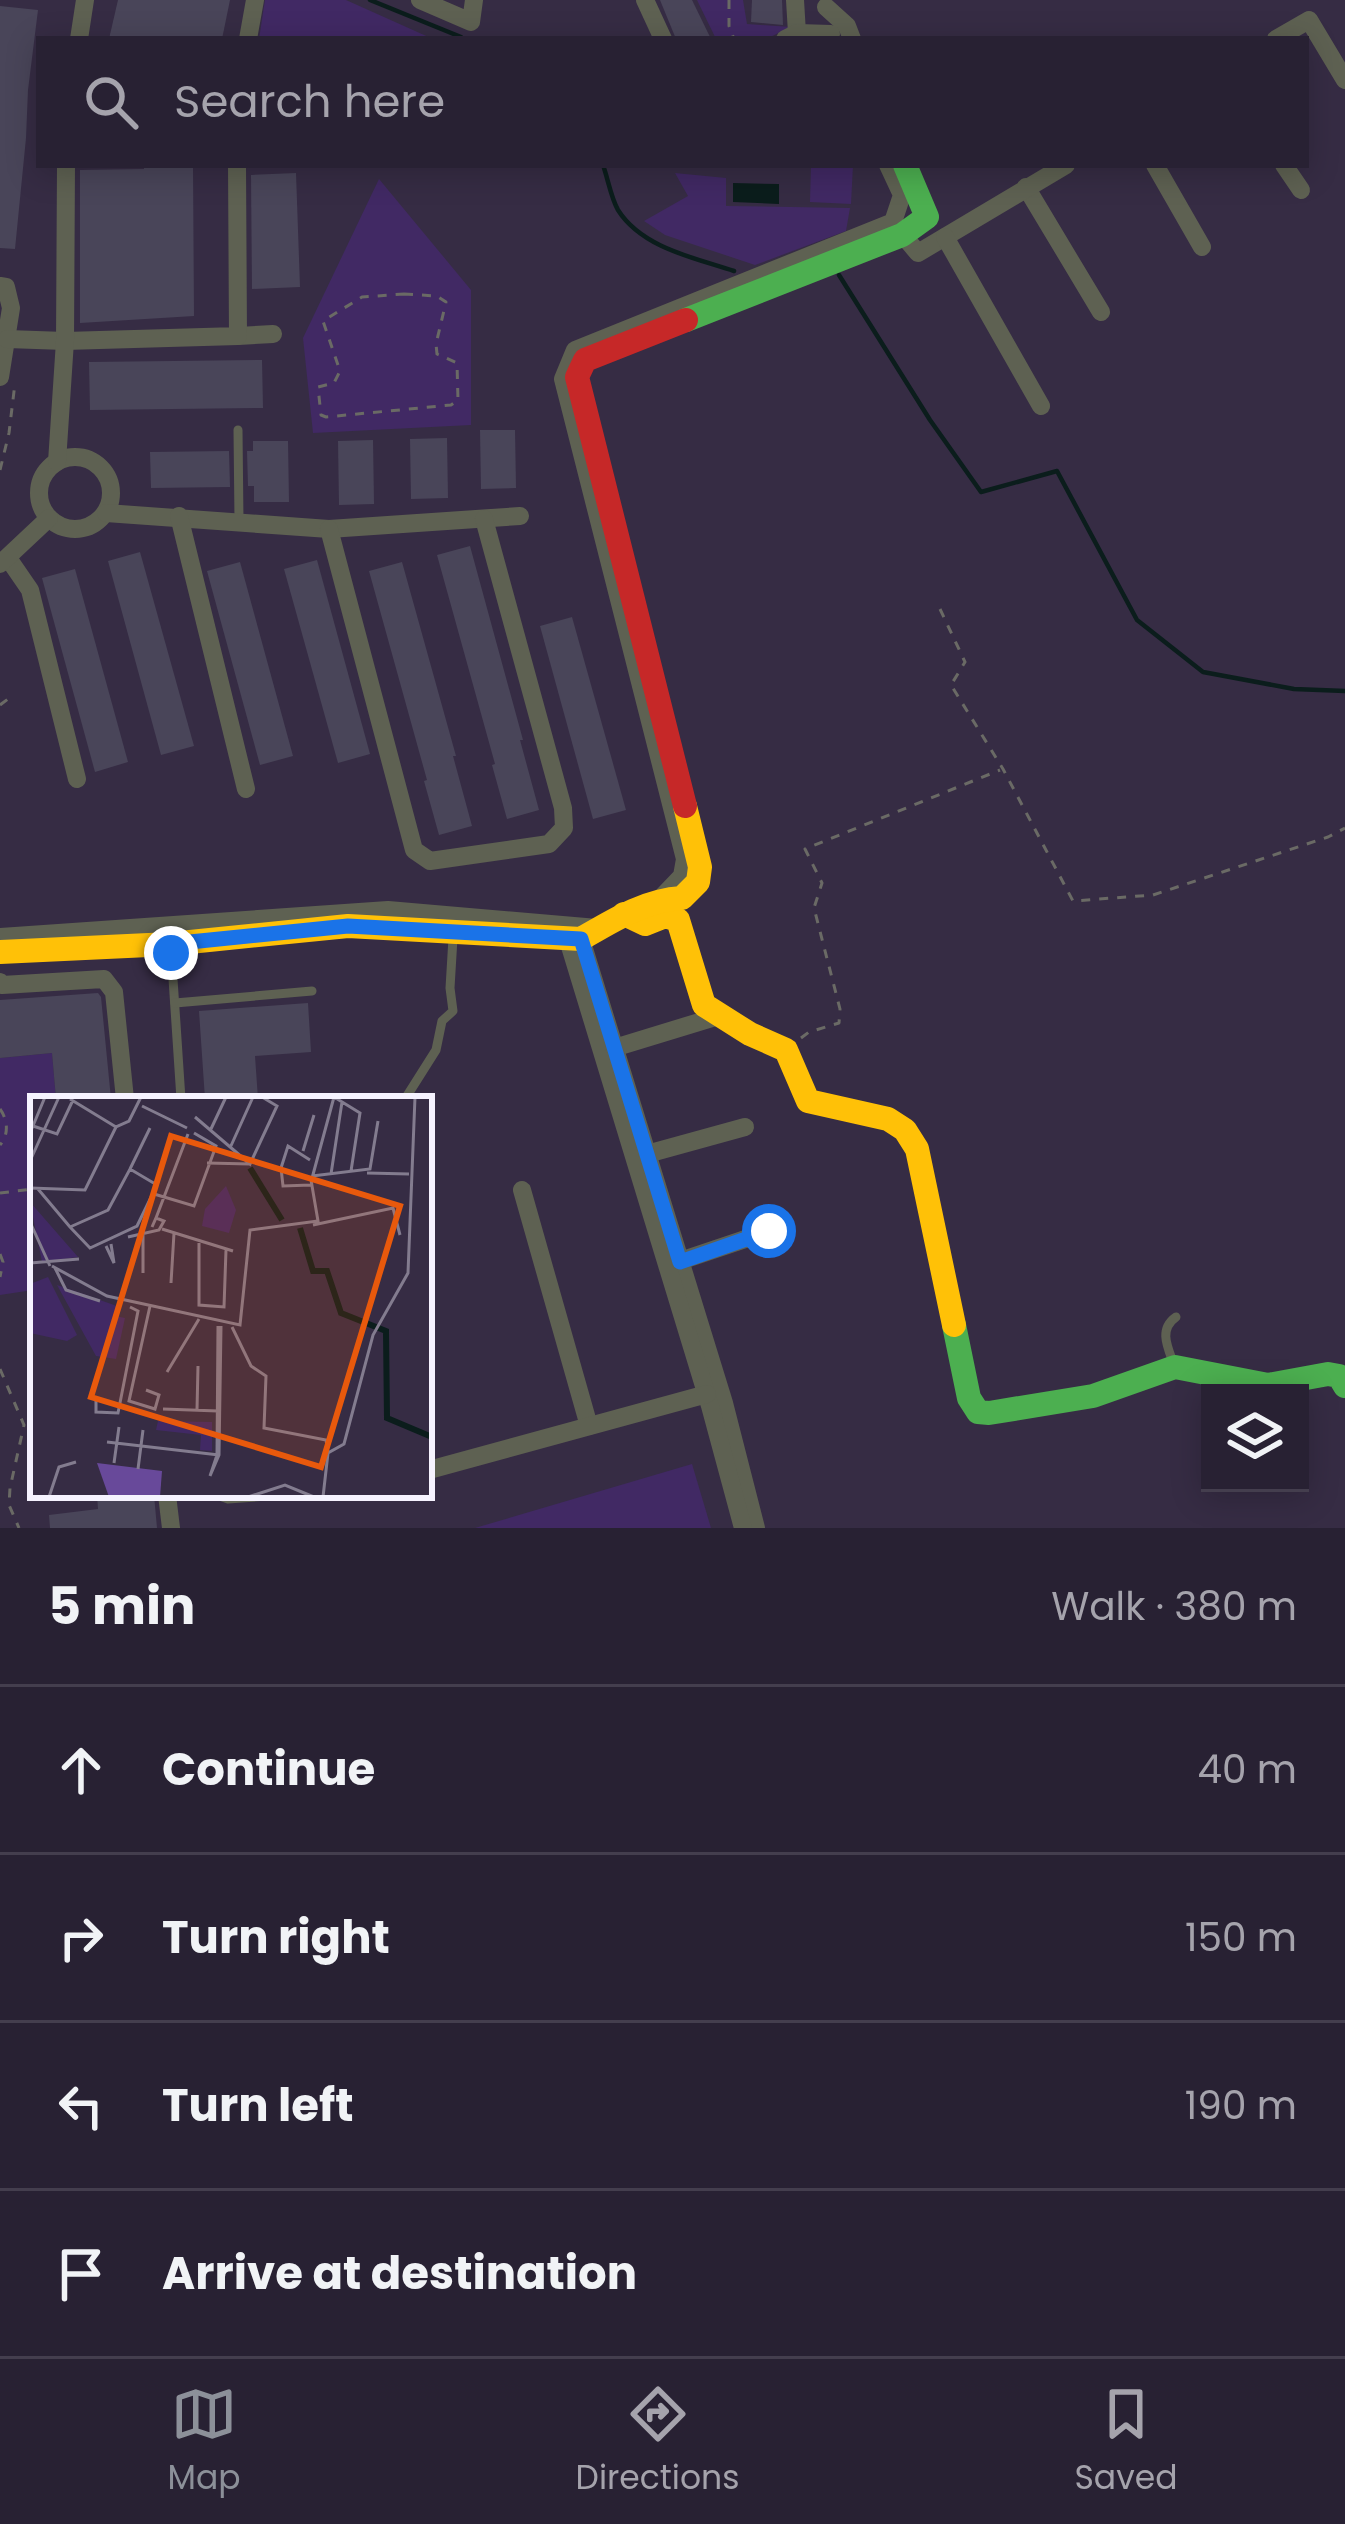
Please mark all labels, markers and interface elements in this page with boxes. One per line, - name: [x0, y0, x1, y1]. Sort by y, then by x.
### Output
- search box: [36, 36, 1309, 168]
- icon: search: [78, 69, 144, 135]
- text: Search here: [174, 70, 445, 133]
- route end: [144, 926, 198, 980]
- inset map: [30, 1096, 432, 1498]
- route start: [742, 1204, 796, 1258]
- map controls: [1201, 1384, 1309, 1492]
- button: layers: [1201, 1384, 1309, 1492]
- text: 5 min: [48, 1570, 195, 1642]
- text: Walk · 380 m: [1051, 1579, 1297, 1634]
- icon: ahead: [48, 1737, 114, 1803]
- text: Continue: [162, 1738, 375, 1801]
- text: 40 m: [1197, 1742, 1297, 1797]
- icon: right: [48, 1905, 114, 1971]
- text: Turn right: [162, 1906, 390, 1969]
- text: 150 m: [1185, 1910, 1297, 1965]
- icon: left: [48, 2073, 114, 2139]
- text: Turn left: [162, 2074, 354, 2137]
- text: 190 m: [1185, 2078, 1297, 2133]
- icon: arrive: [48, 2241, 114, 2307]
- text: Arrive at destination: [162, 2242, 637, 2305]
- tab: Map: [168, 2381, 241, 2503]
- tab: Directions: [576, 2381, 739, 2503]
- tab: Saved: [1075, 2381, 1177, 2503]

